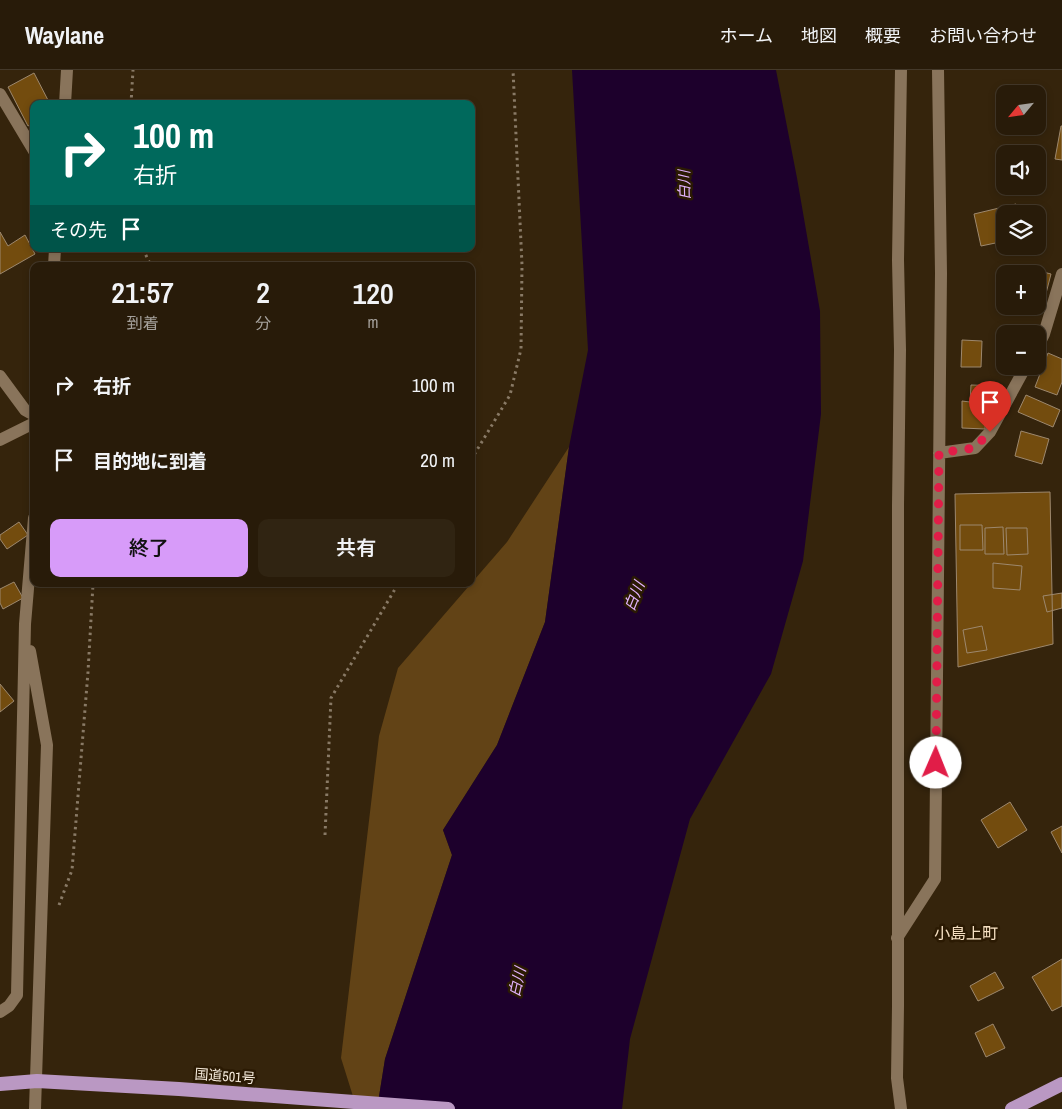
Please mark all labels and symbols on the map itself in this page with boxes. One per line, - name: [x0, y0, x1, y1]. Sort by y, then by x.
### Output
- north arrow: [996, 85, 1046, 135]
- water label: 白川: [673, 168, 695, 200]
- pin: [969, 381, 1011, 432]
- water label: 白川: [619, 576, 650, 614]
- position arrow: [909, 736, 961, 788]
- district label: 小島上町: [934, 922, 998, 944]
- water label: 白川: [503, 963, 531, 999]
- street label: 国道501号: [194, 1065, 256, 1087]

